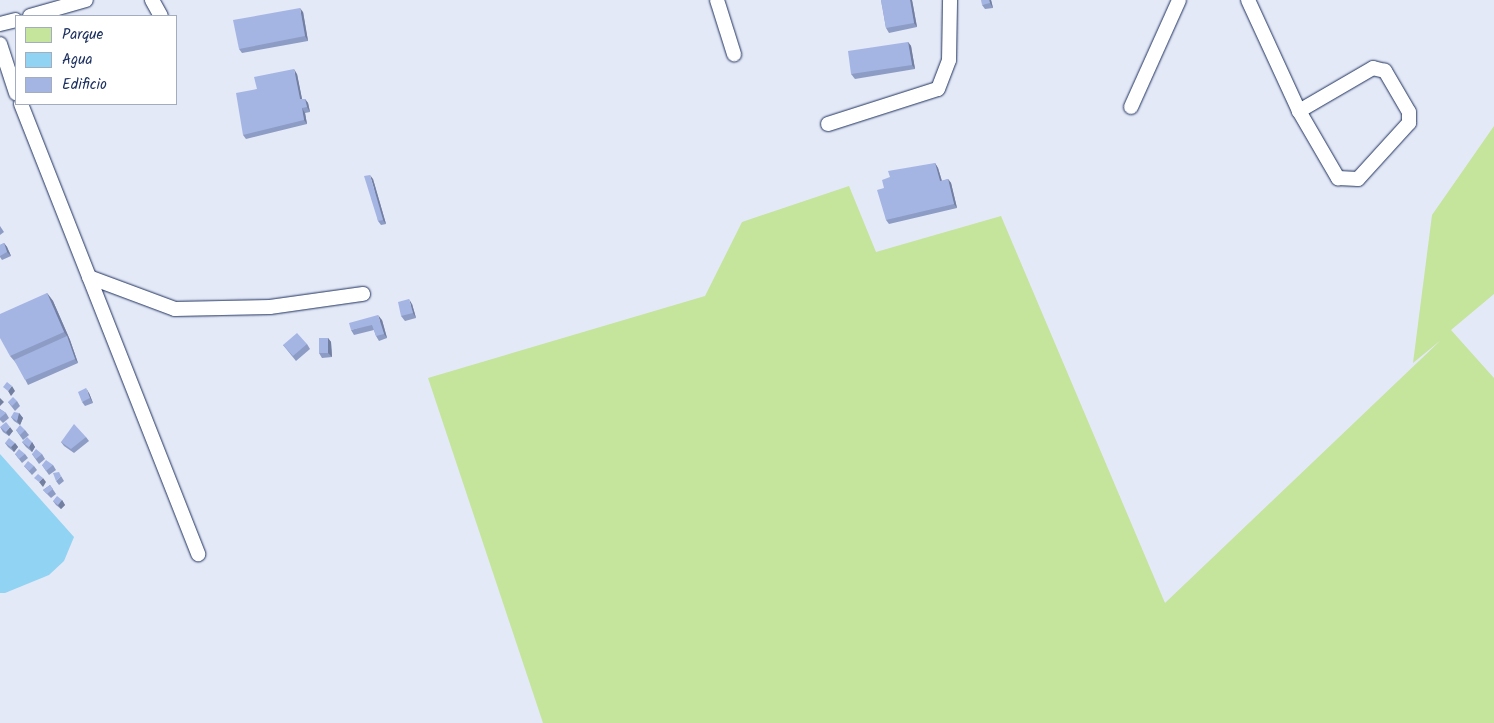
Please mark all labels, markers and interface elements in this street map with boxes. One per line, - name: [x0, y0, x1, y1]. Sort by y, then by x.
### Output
- legend: [15, 15, 178, 105]
- text: Parque: [62, 23, 103, 47]
- text: Agua: [62, 48, 93, 72]
- text: Edificio: [62, 73, 107, 97]

